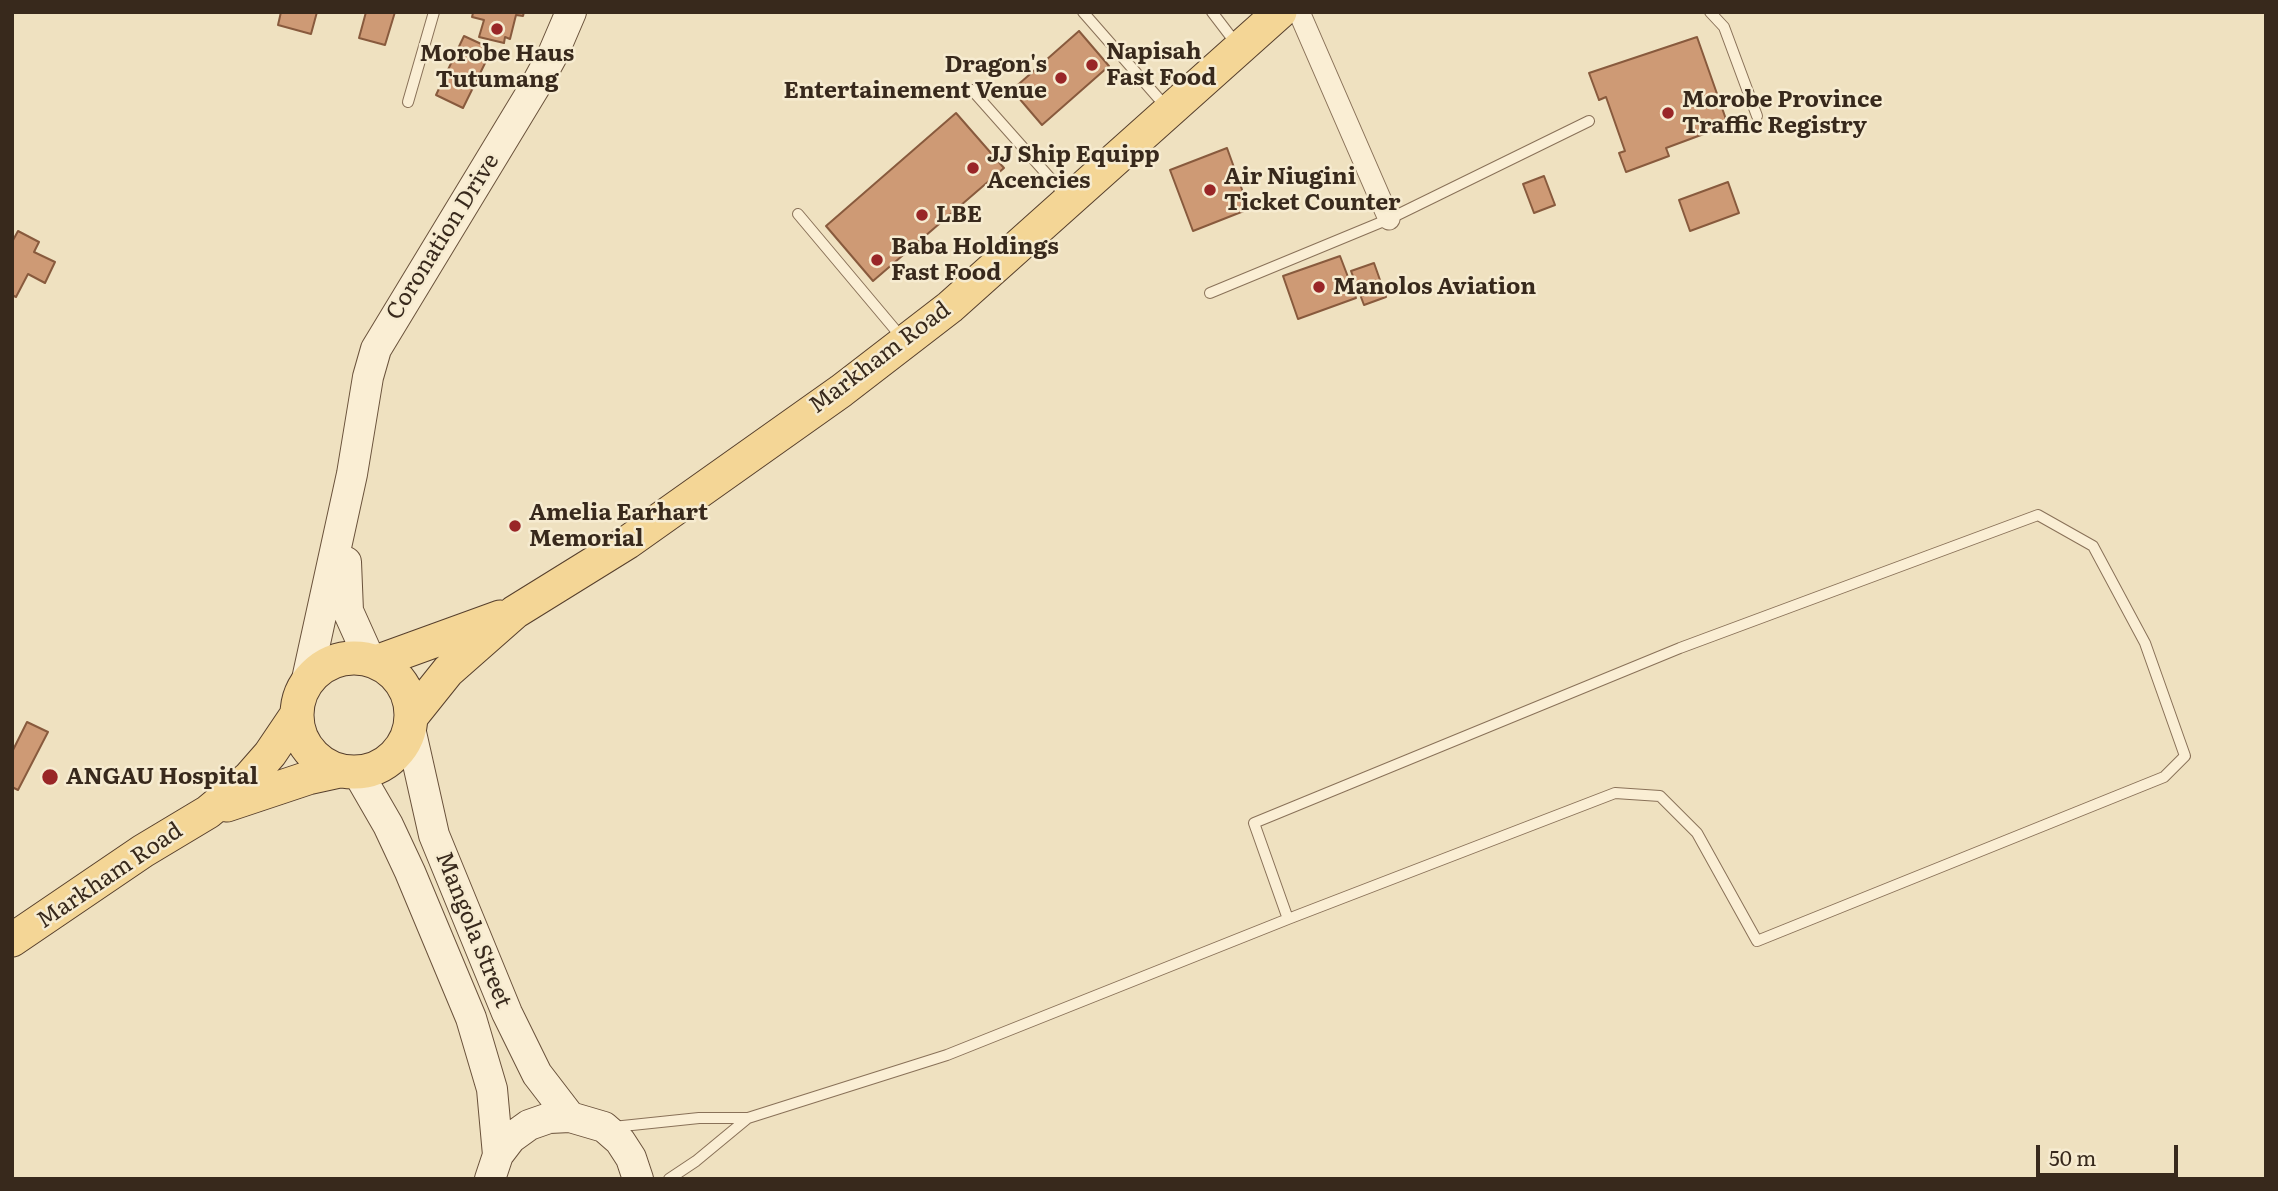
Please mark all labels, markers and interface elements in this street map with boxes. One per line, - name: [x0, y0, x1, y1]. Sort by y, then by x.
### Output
- marker: Morobe Haus Tutumang: [489, 21, 505, 37]
- place label: Napisah Fast Food: [1106, 38, 1216, 92]
- place label: Morobe Haus Tutumang: [420, 40, 574, 94]
- place label: Dragon's Entertainement Venue: [784, 51, 1047, 105]
- marker: Napisah Fast Food: [1084, 57, 1100, 73]
- marker: Dragon's Entertainement Venue: [1053, 70, 1069, 86]
- place label: Morobe Province Traffic Registry: [1682, 86, 1882, 140]
- marker: Morobe Province Traffic Registry: [1660, 105, 1676, 121]
- place label: JJ Ship Equipp Acencies: [987, 141, 1160, 195]
- street label: Coronation Drive: [381, 149, 505, 325]
- marker: JJ Ship Equipp Acencies: [965, 160, 981, 176]
- place label: Air Niugini Ticket Counter: [1224, 163, 1401, 217]
- marker: Air Niugini Ticket Counter: [1202, 182, 1218, 198]
- place label: LBE: [936, 201, 982, 229]
- marker: LBE: [914, 207, 930, 223]
- place label: Baba Holdings Fast Food: [891, 233, 1059, 287]
- marker: Baba Holdings Fast Food: [869, 252, 885, 268]
- place label: Manolos Aviation: [1333, 273, 1536, 301]
- marker: Manolos Aviation: [1311, 279, 1327, 295]
- street label: Markham Road: [804, 296, 956, 420]
- place label: Amelia Earhart Memorial: [529, 499, 708, 553]
- marker: Amelia Earhart Memorial: [507, 518, 523, 534]
- place label: ANGAU Hospital: [66, 763, 258, 791]
- marker: ANGAU Hospital: [40, 767, 60, 787]
- street label: Markham Road: [32, 817, 188, 935]
- street label: Mangola Street: [429, 848, 517, 1012]
- scale bar: [2040, 1132, 2182, 1176]
- text: 50 m: [2049, 1141, 2096, 1172]

